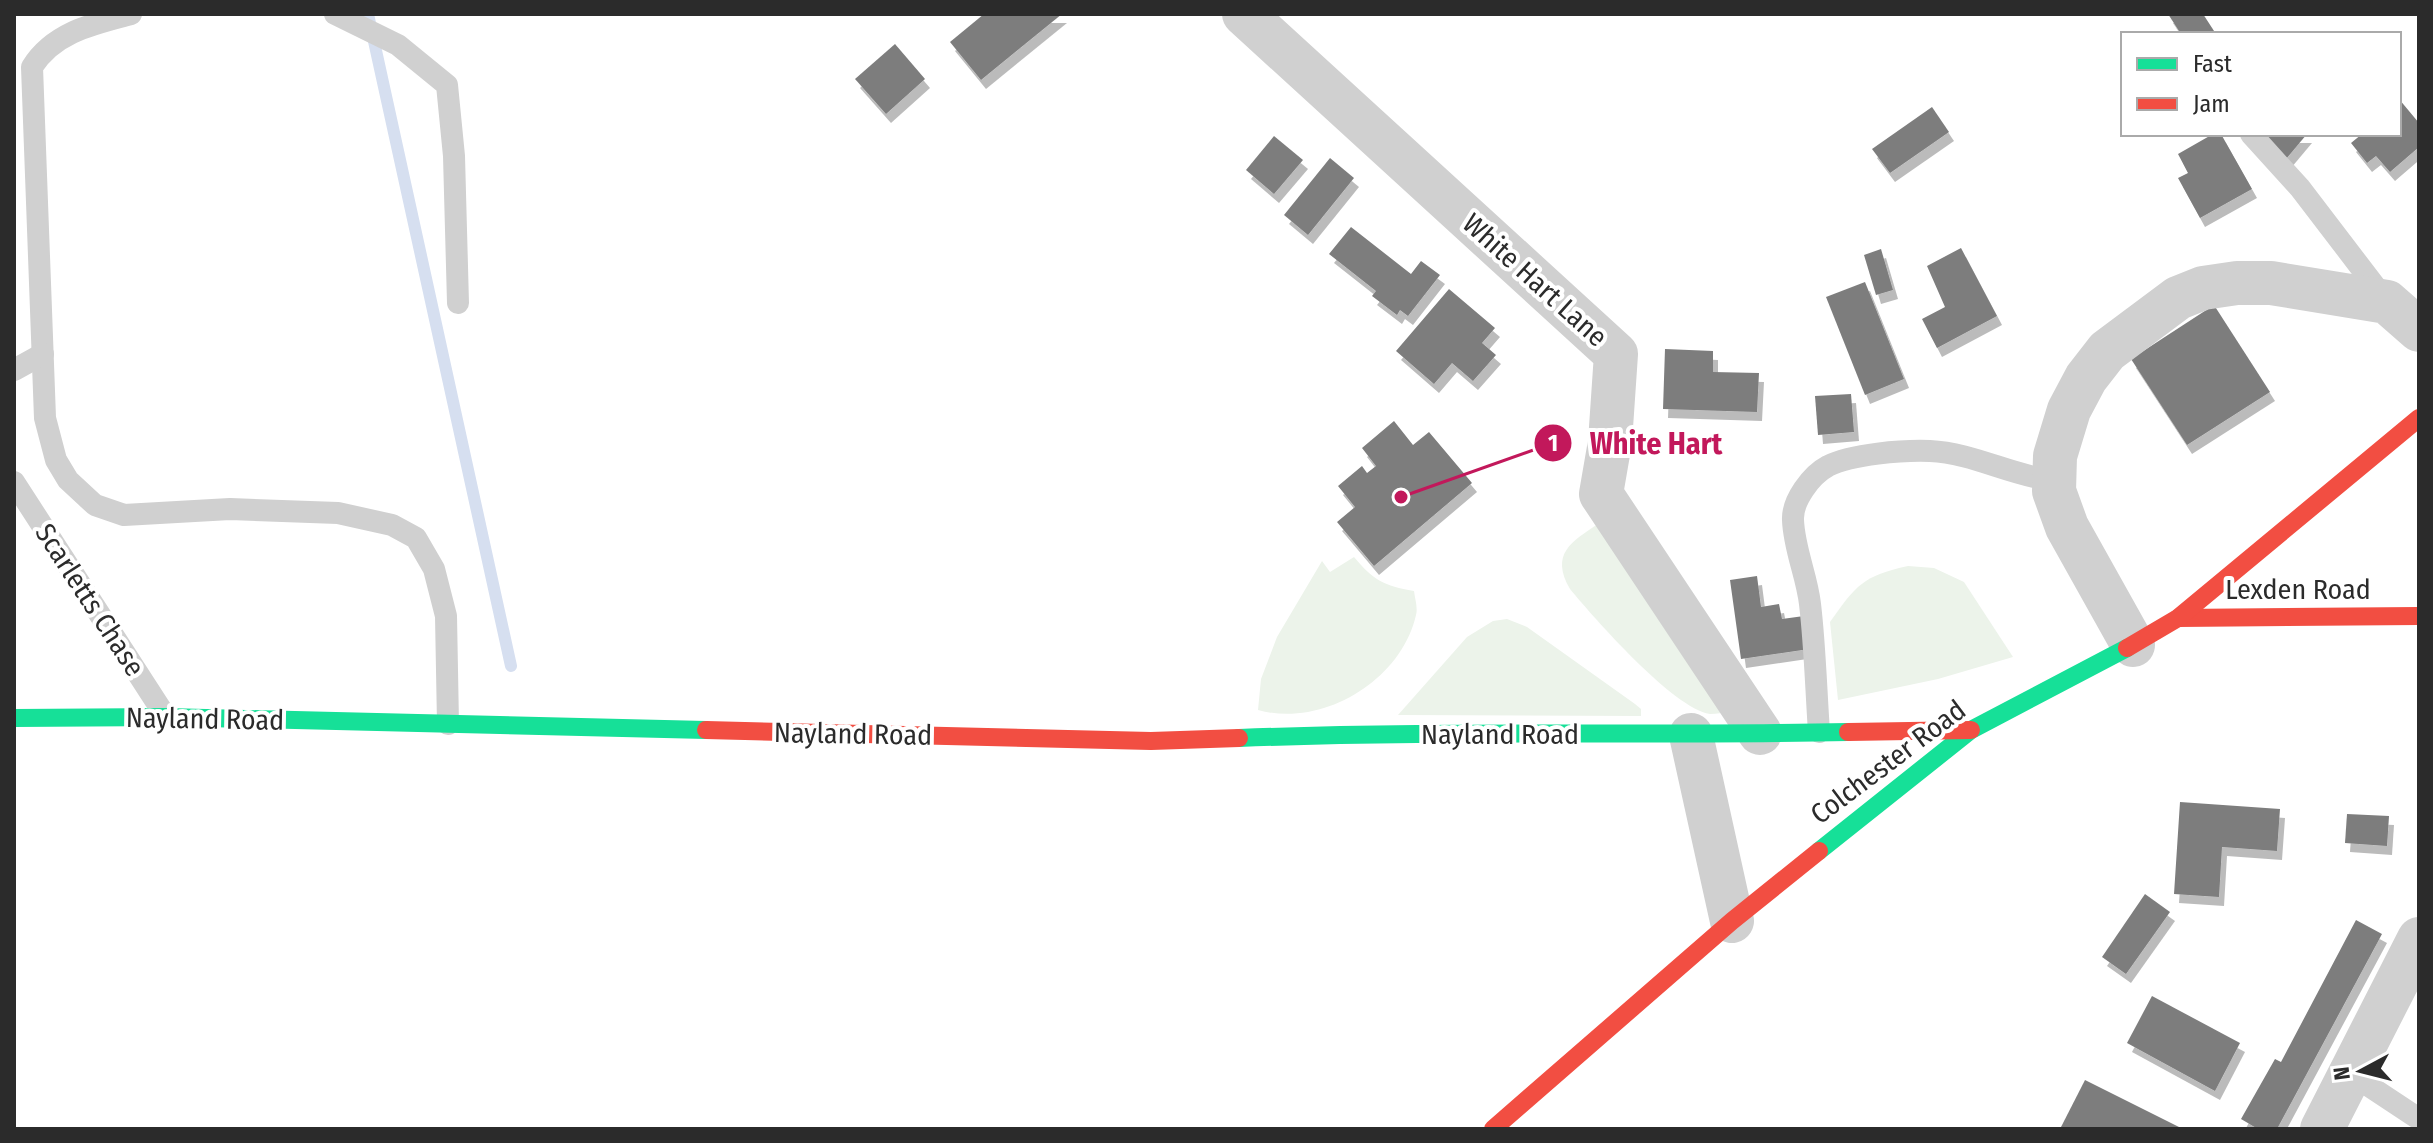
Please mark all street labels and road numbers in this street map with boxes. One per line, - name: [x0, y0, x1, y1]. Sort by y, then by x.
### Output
- street label: White Hart Lane: [1456, 207, 1614, 353]
- street label: Scarletts Chase: [28, 518, 152, 682]
- street label: Lexden Road: [2225, 573, 2371, 606]
- street label: Colchester Road: [1804, 693, 1972, 831]
- street label: Nayland Road: [126, 701, 284, 737]
- street label: Nayland Road: [774, 716, 932, 752]
- street label: Nayland Road: [1421, 718, 1579, 751]

